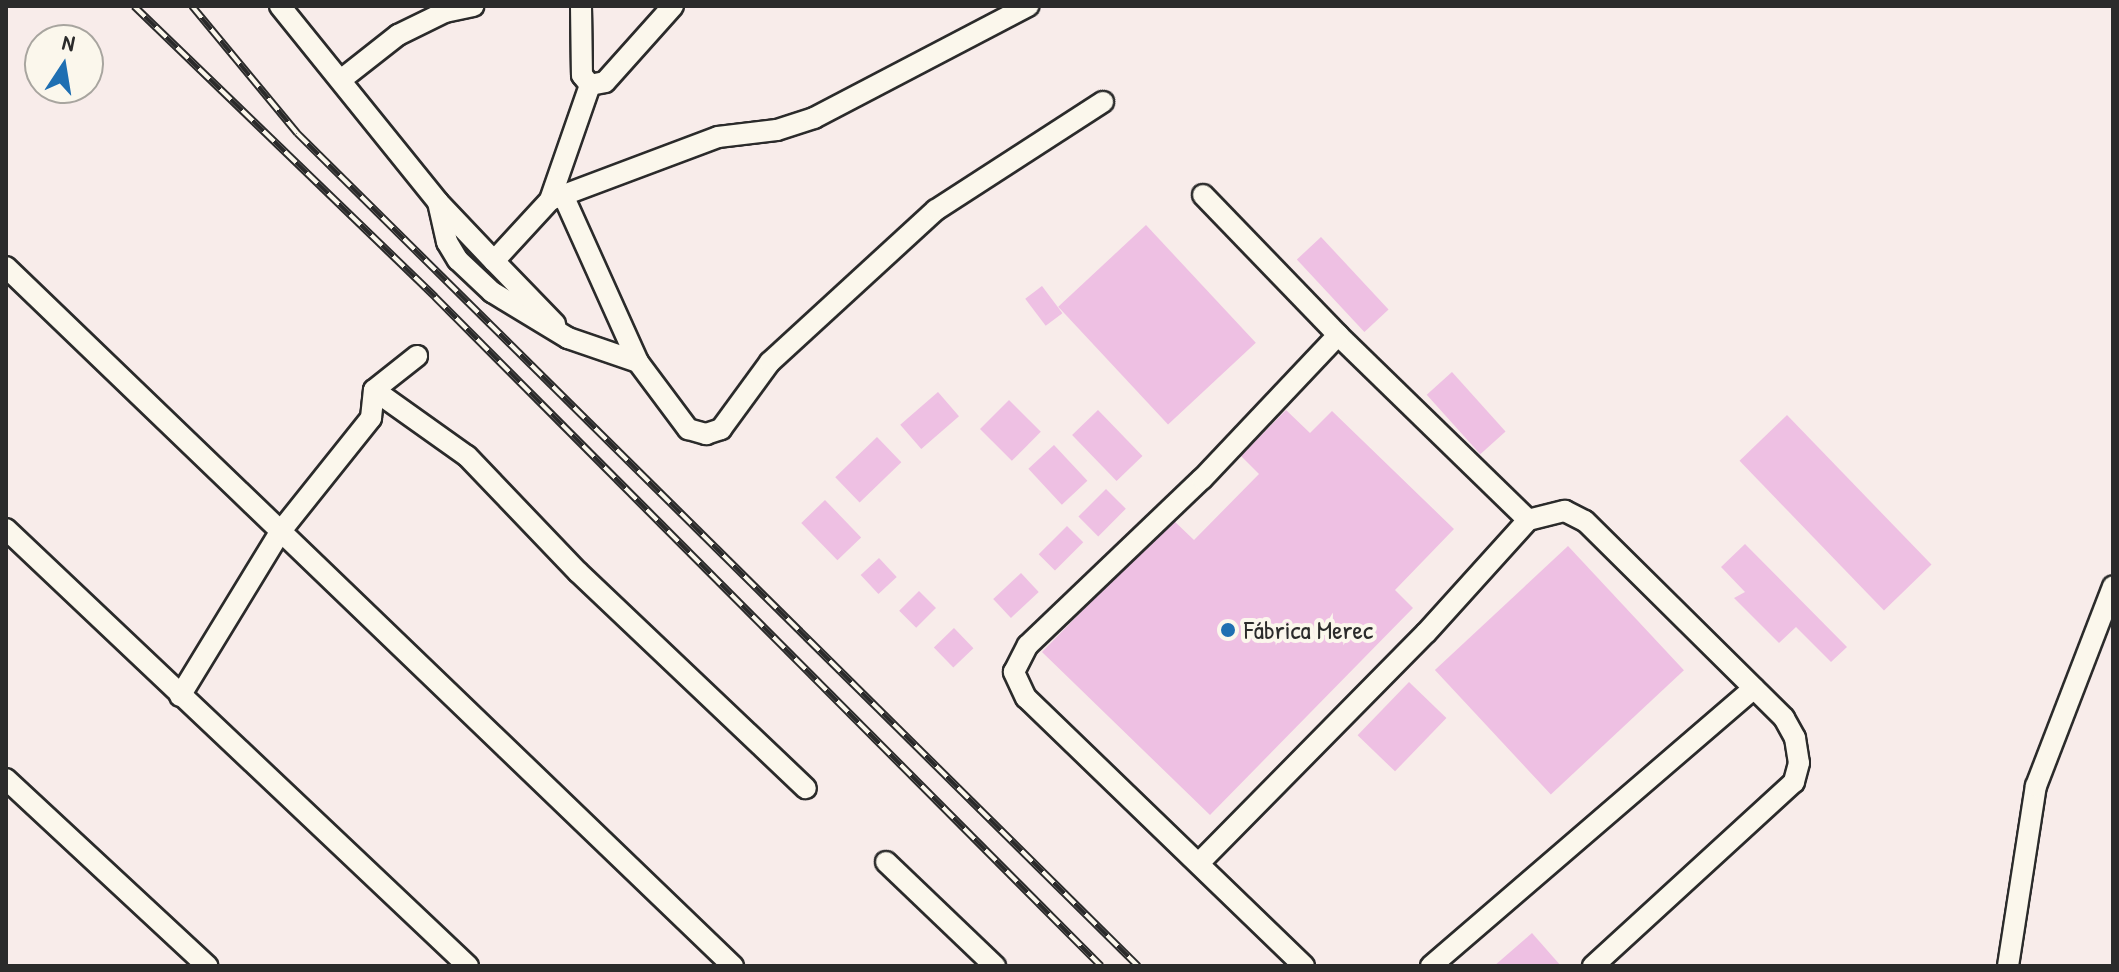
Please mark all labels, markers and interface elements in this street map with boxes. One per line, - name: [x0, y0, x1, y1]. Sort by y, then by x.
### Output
- north arrow: [24, 24, 104, 104]
- text: N: [60, 27, 77, 58]
- place label: Fábrica Merec: [1244, 614, 1373, 646]
- marker: Fábrica Merec: [1219, 621, 1237, 639]

